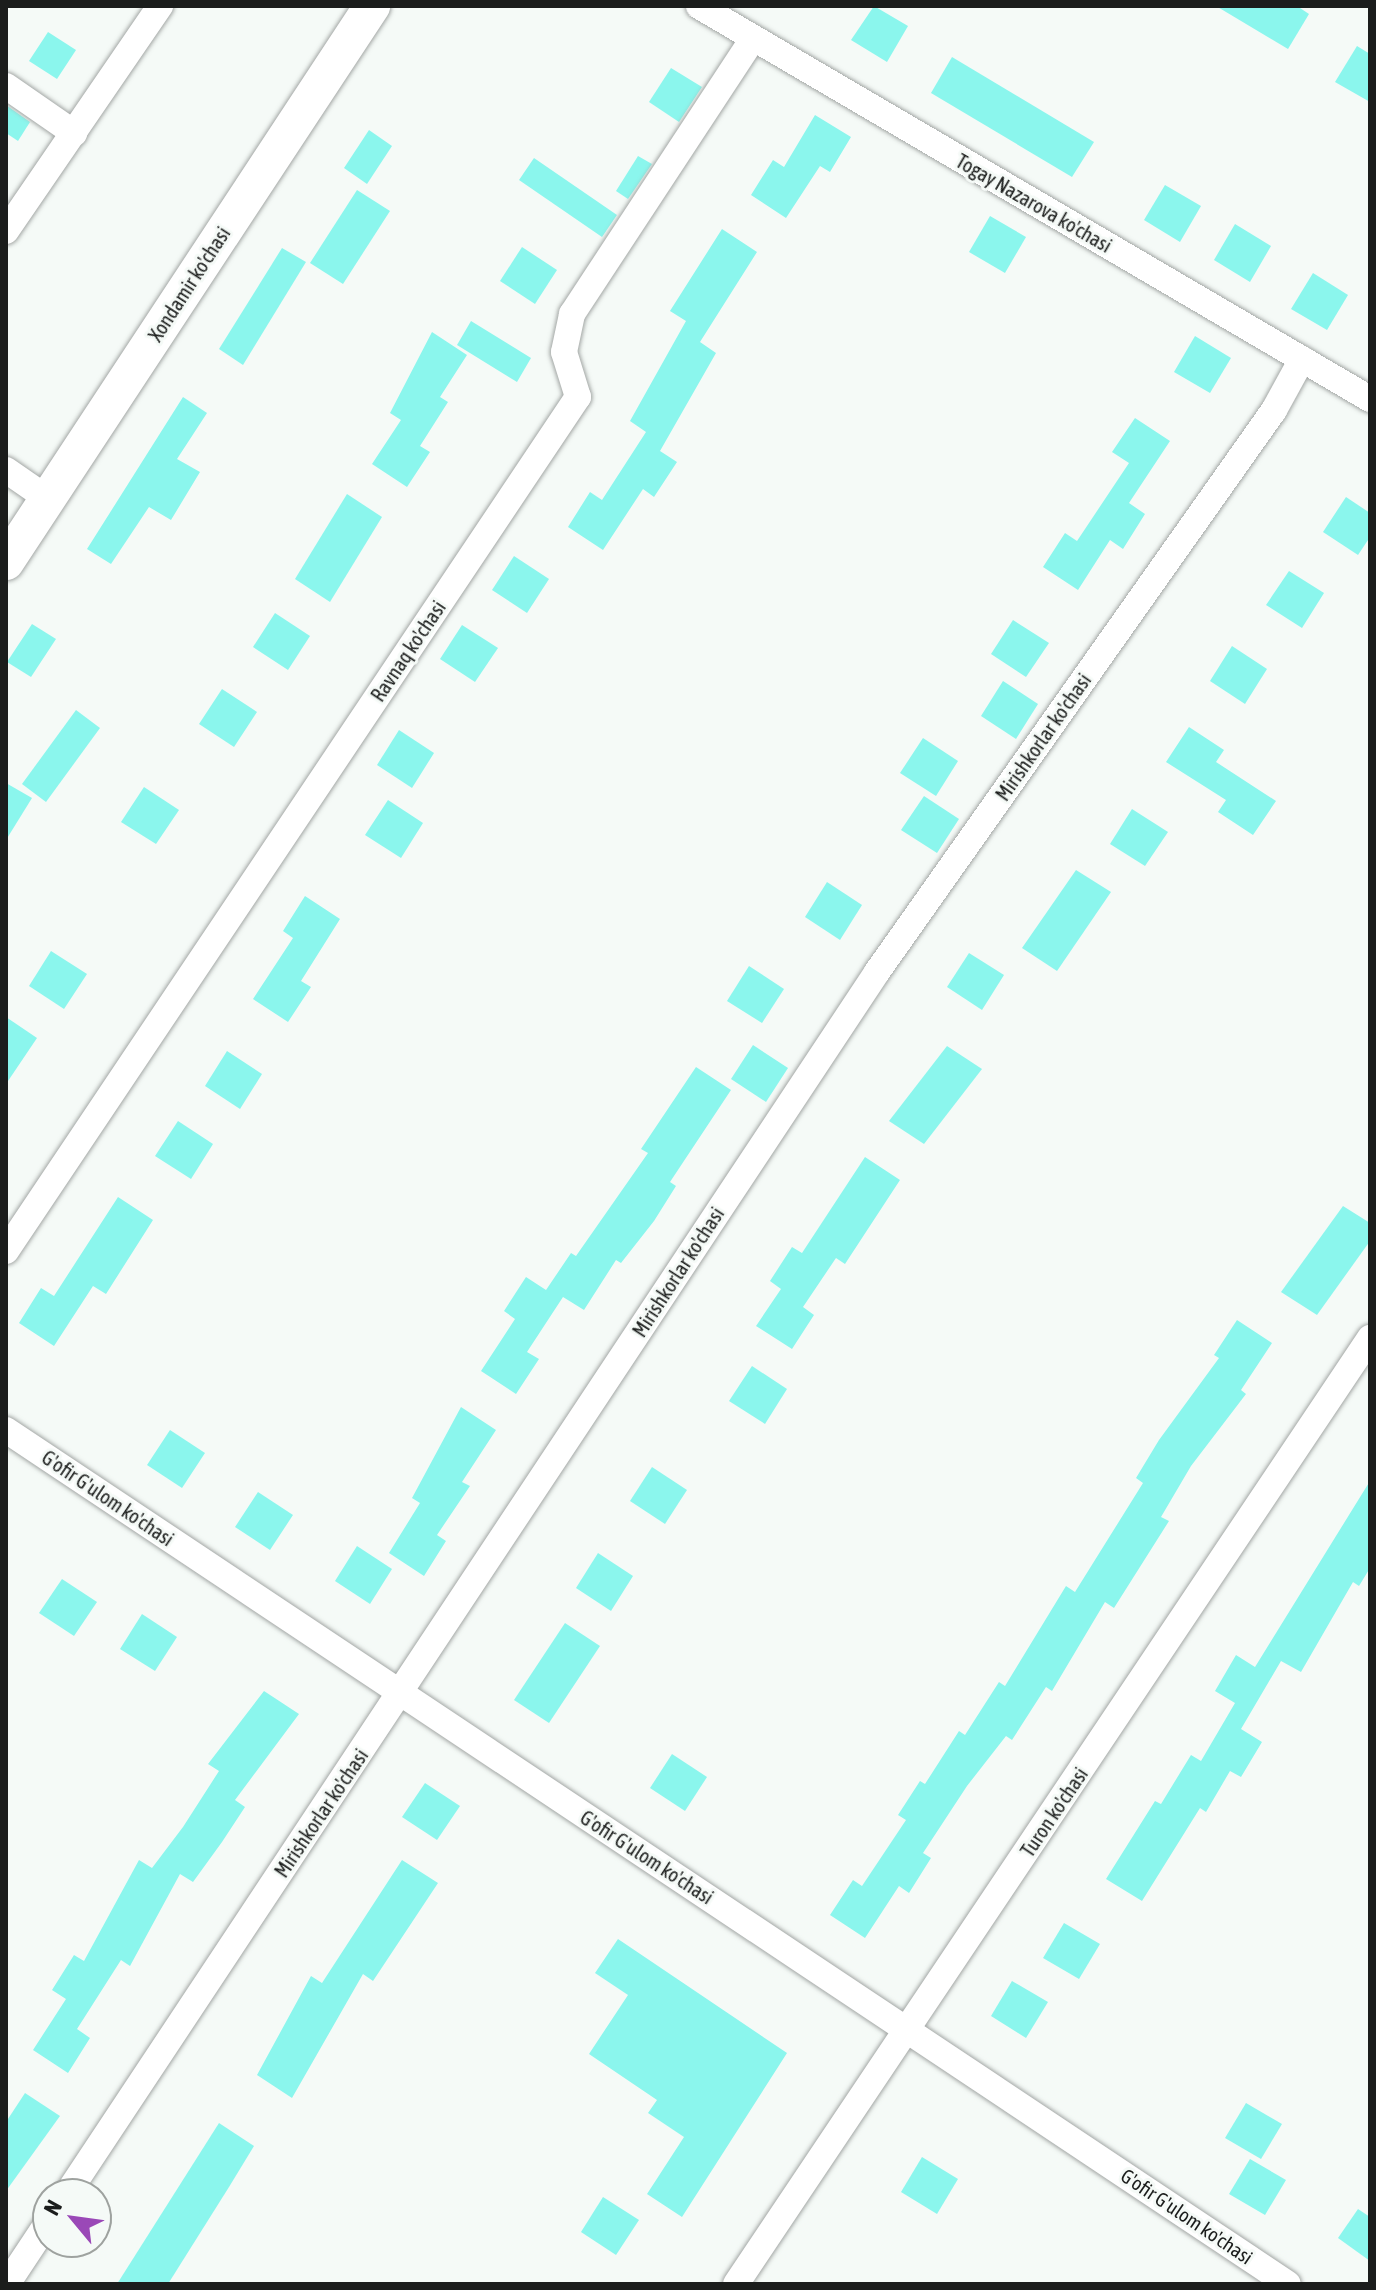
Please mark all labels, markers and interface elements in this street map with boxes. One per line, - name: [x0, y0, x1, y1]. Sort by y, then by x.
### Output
- street label: Togay Nazarova ko'chasi: [952, 149, 1116, 257]
- street label: Xondamir ko'chasi: [143, 222, 235, 346]
- street label: Ravnaq ko'chasi: [366, 596, 450, 706]
- street label: Mirishkorlar ko'chasi: [990, 669, 1096, 805]
- street label: Mirishkorlar ko'chasi: [627, 1203, 729, 1341]
- street label: G'ofir G'ulom ko'chasi: [37, 1445, 179, 1551]
- street label: Mirishkorlar ko'chasi: [269, 1744, 373, 1882]
- street label: Turon ko'chasi: [1015, 1763, 1093, 1861]
- street label: G'ofir G'ulom ko'chasi: [576, 1805, 718, 1909]
- street label: G'ofir G'ulom ko'chasi: [1116, 2163, 1258, 2269]
- north arrow: [32, 2178, 112, 2258]
- text: N: [38, 2195, 67, 2219]

